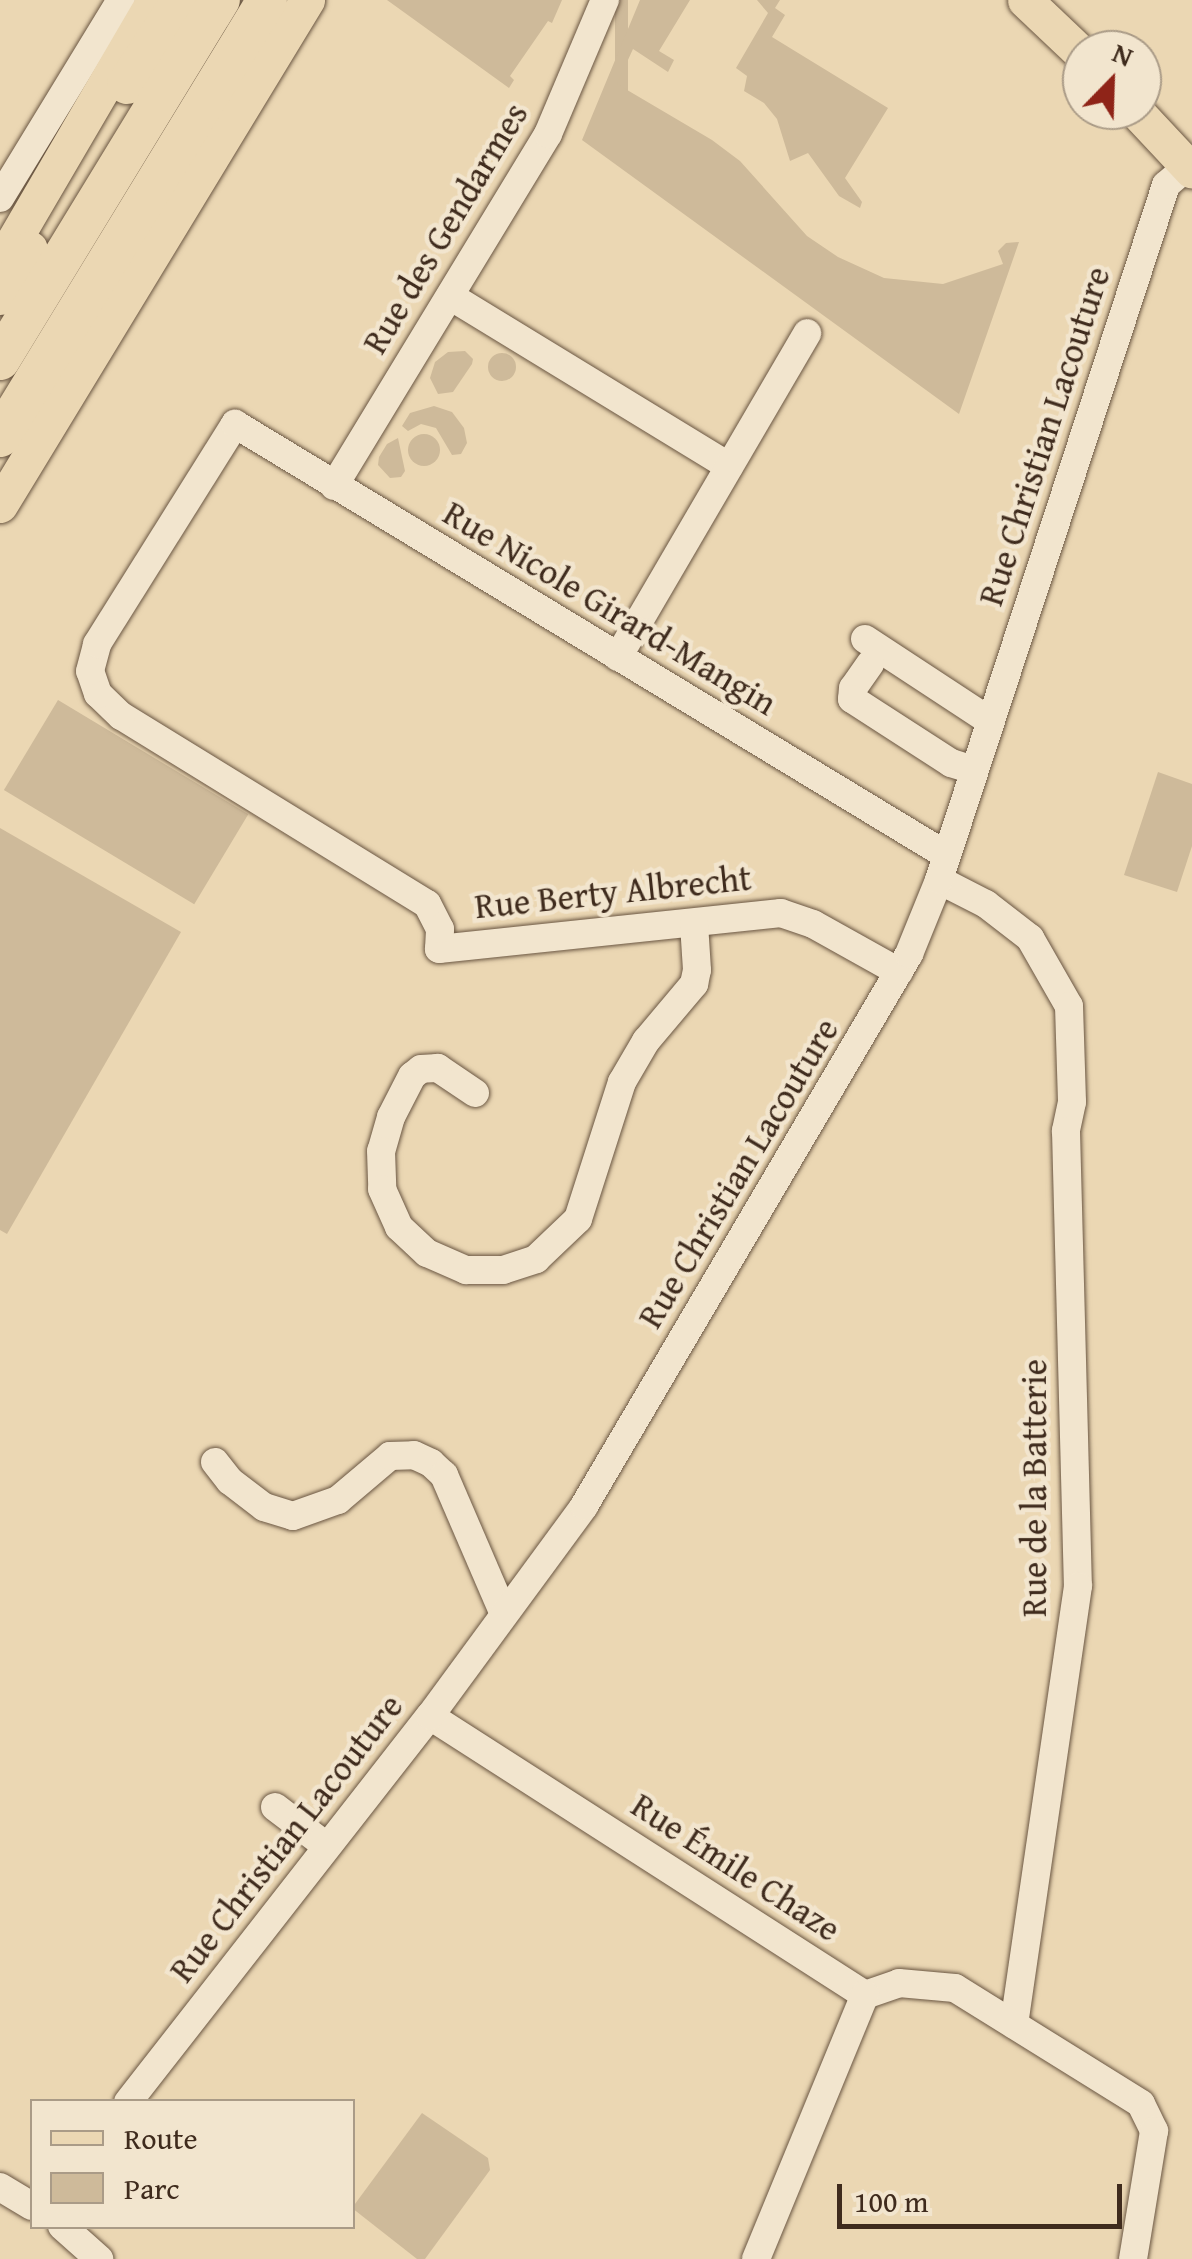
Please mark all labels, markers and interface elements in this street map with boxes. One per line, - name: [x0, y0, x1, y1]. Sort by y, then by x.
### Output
- north arrow: [1062, 30, 1162, 130]
- text: N: [1107, 31, 1140, 76]
- street label: Rue des Gendarmes: [354, 95, 536, 361]
- street label: Rue Christian Lacouture: [969, 261, 1119, 611]
- street label: Rue Nicole Girard-Mangin: [436, 492, 784, 724]
- street label: Rue Berty Albrecht: [473, 857, 753, 927]
- street label: Rue Christian Lacouture: [629, 1011, 847, 1335]
- street label: Rue de la Batterie: [1013, 1359, 1055, 1617]
- street label: Rue Christian Lacouture: [161, 1686, 411, 1990]
- street label: Rue Émile Chaze: [624, 1784, 848, 1950]
- legend: [30, 2099, 355, 2229]
- text: Route: [124, 2116, 197, 2160]
- scale bar: [842, 2164, 1127, 2226]
- text: Parc: [124, 2166, 180, 2210]
- text: 100 m: [854, 2179, 928, 2223]

